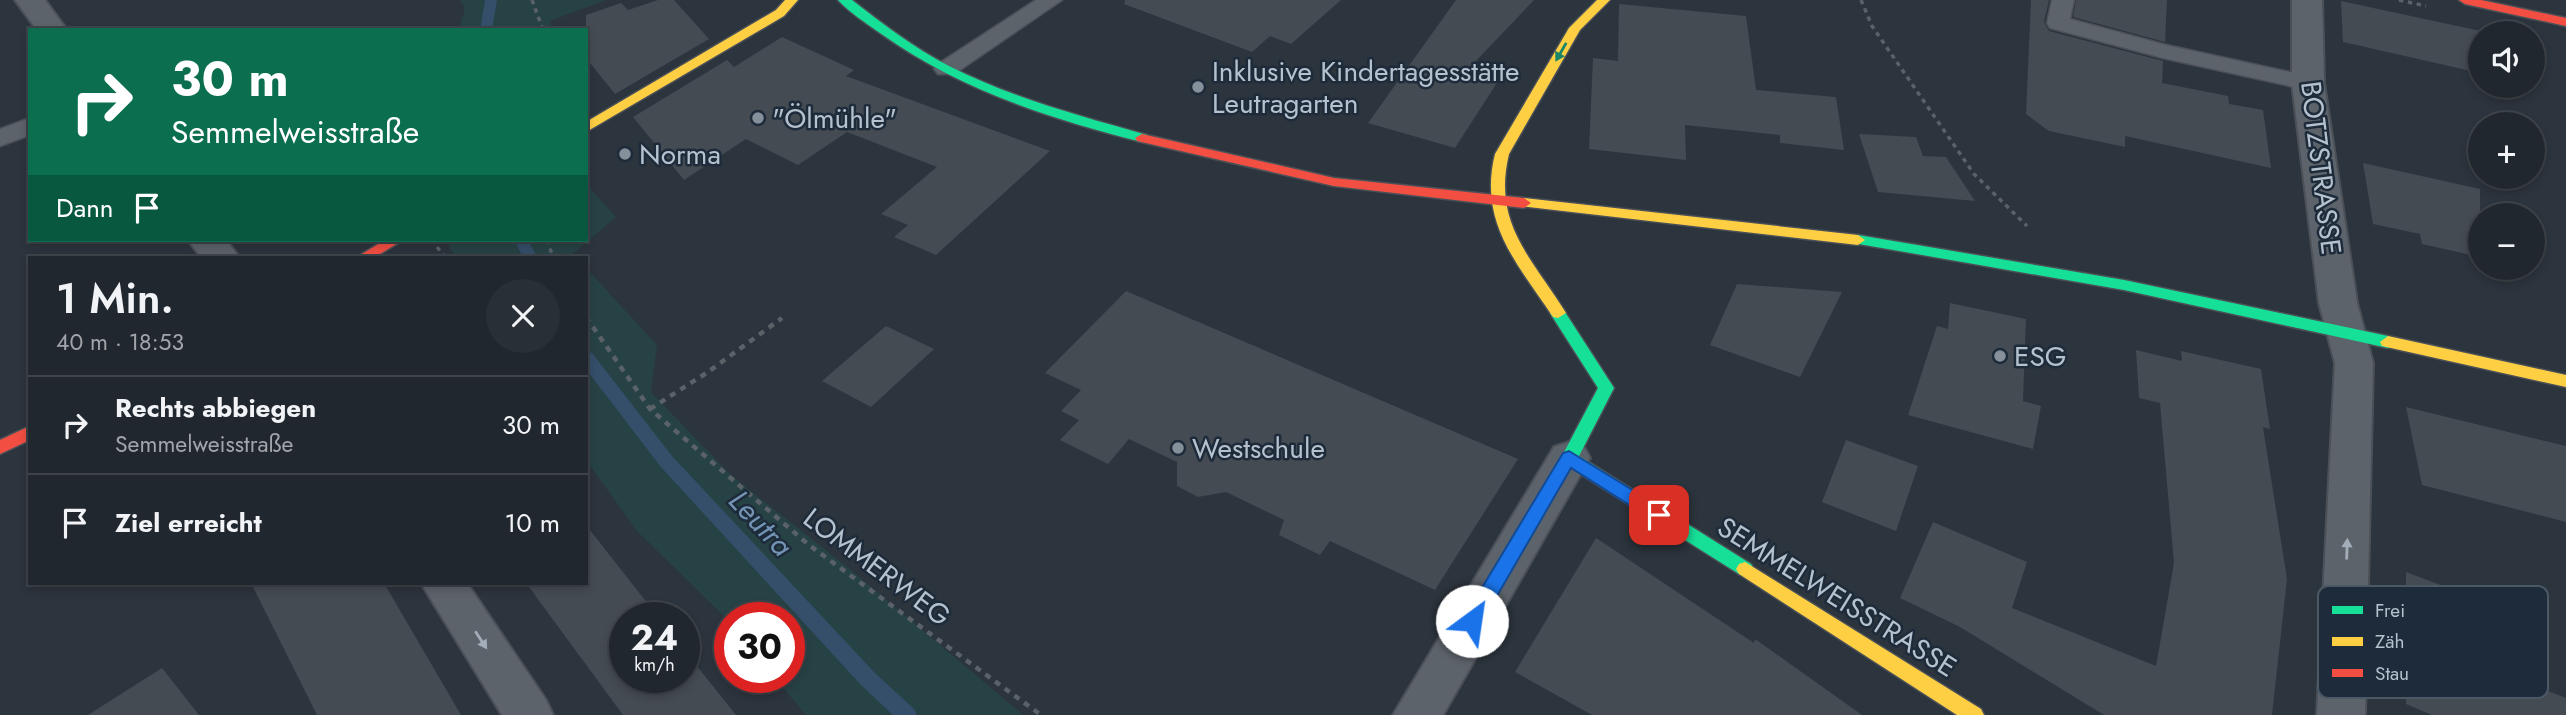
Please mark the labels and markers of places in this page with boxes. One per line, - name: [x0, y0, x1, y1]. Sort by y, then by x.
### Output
- place label: Inklusive Kindertagesstätte Leutragarten: [1212, 51, 1519, 124]
- marker: Inklusive Kindertagesstätte Leutragarten: [1190, 79, 1206, 95]
- place label: "Ölmühle": [772, 98, 897, 139]
- marker: "Ölmühle": [750, 110, 766, 126]
- place label: Norma: [639, 134, 721, 175]
- marker: Norma: [617, 146, 633, 162]
- place label: ESG: [2014, 336, 2066, 377]
- marker: ESG: [1992, 348, 2008, 364]
- place label: Westschule: [1192, 428, 1325, 469]
- marker: Westschule: [1170, 440, 1186, 456]
- pin: [1629, 485, 1689, 545]

